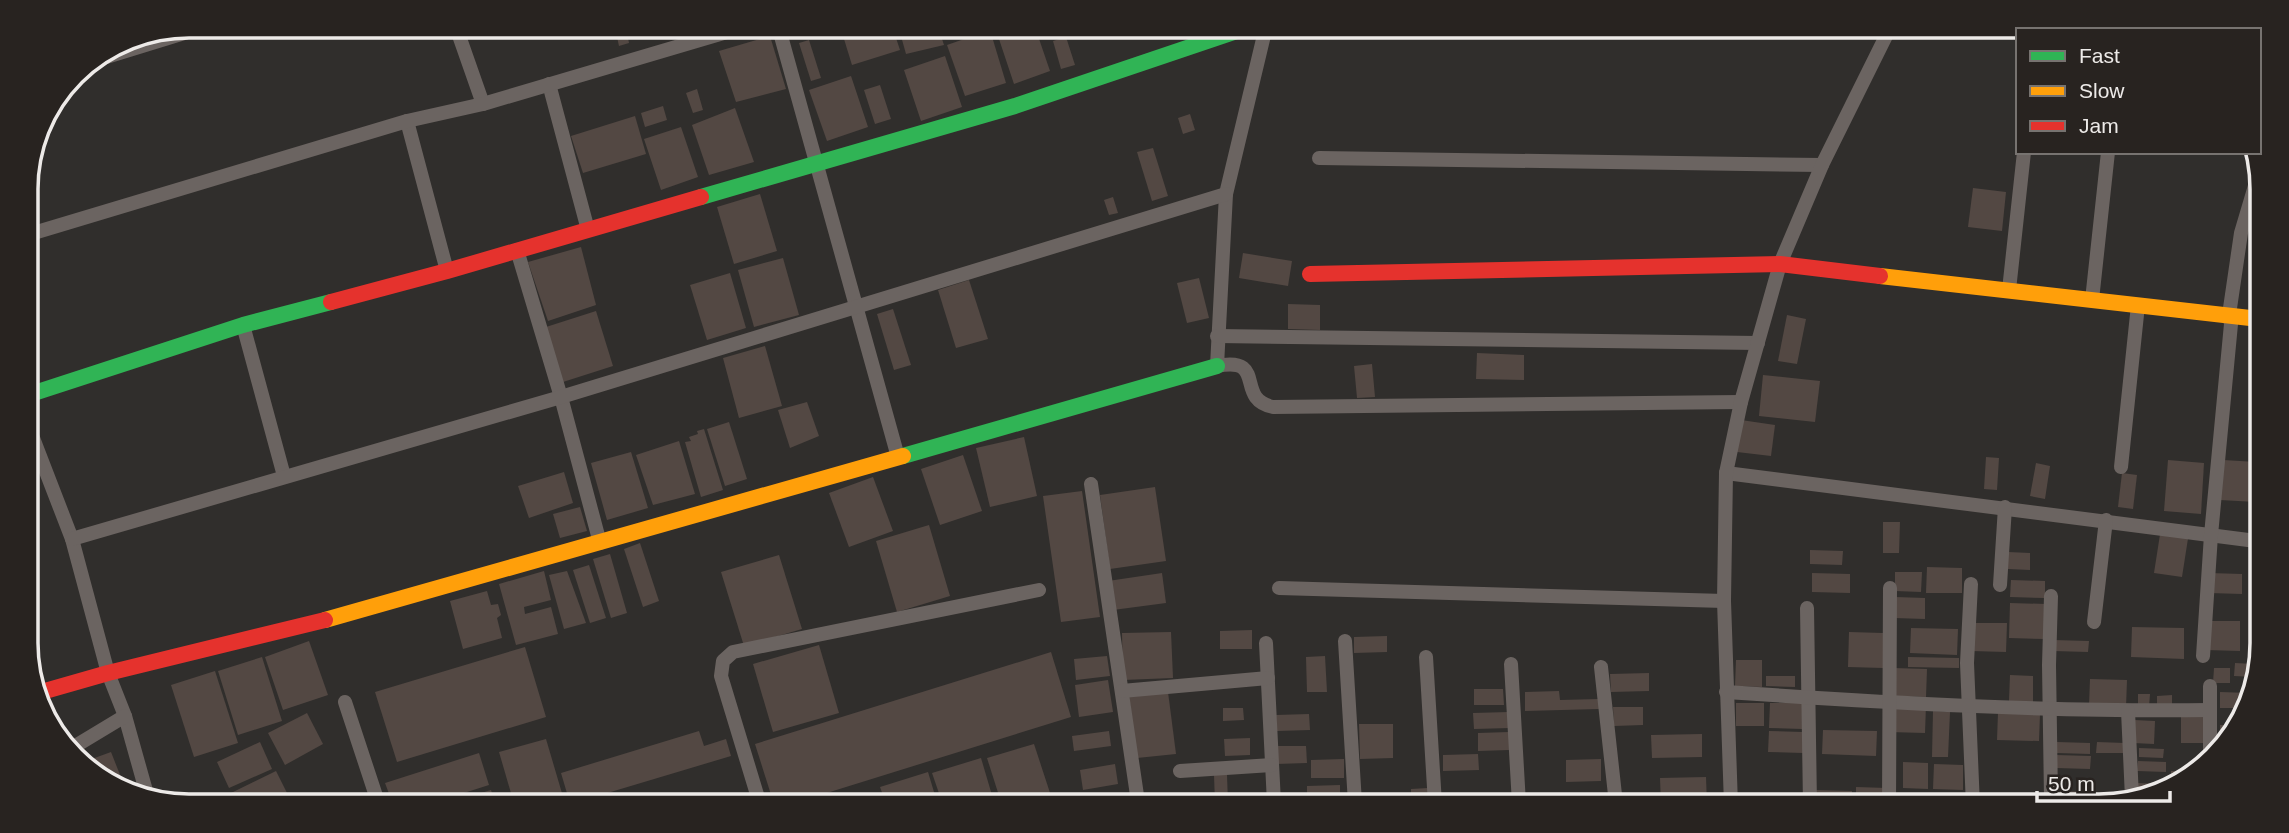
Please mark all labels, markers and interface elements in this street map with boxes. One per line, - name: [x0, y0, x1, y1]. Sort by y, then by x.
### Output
- legend: [2016, 28, 2261, 154]
- text: Fast: [2079, 44, 2120, 67]
- text: Slow: [2079, 79, 2125, 102]
- text: Jam: [2079, 114, 2119, 137]
- scale bar: [2037, 760, 2170, 804]
- text: 50 m: [2048, 772, 2095, 795]

